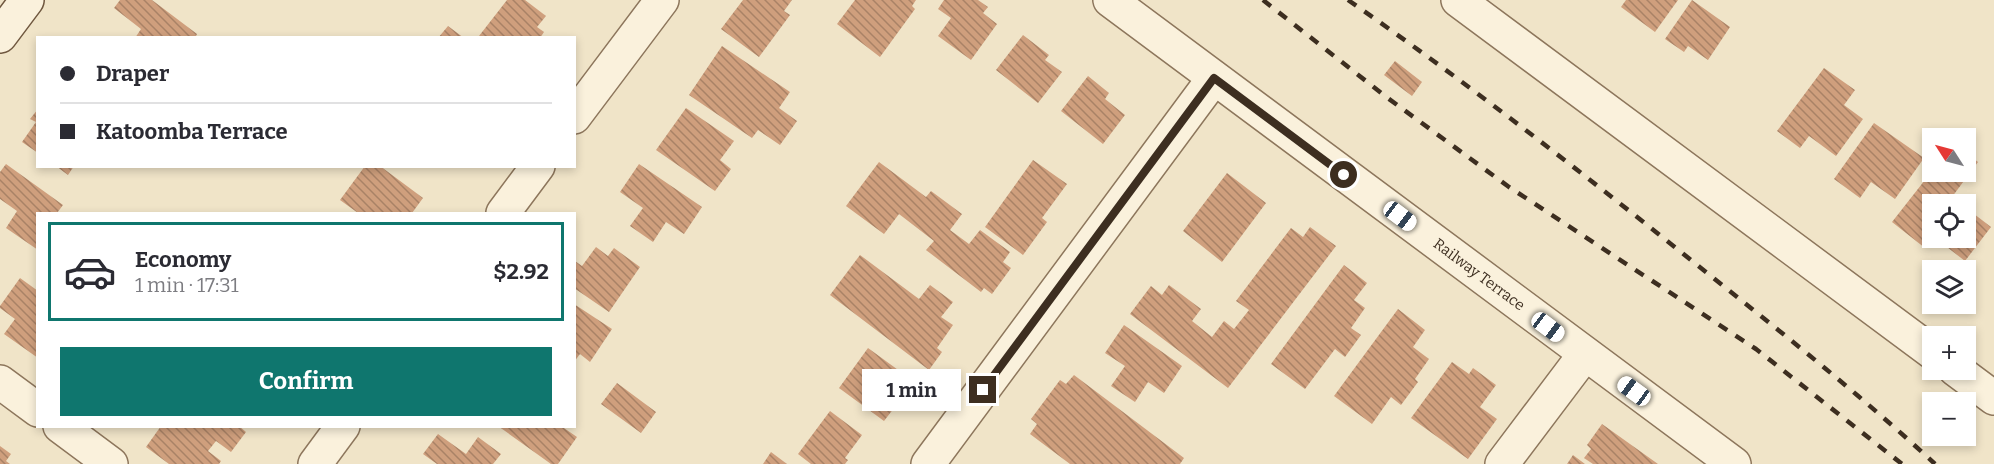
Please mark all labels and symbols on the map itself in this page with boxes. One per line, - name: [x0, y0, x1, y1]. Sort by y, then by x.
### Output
- north arrow: [1922, 128, 1976, 182]
- route start: [1330, 161, 1357, 188]
- car: [1380, 198, 1420, 234]
- street label: Railway Terrace: [1430, 235, 1528, 314]
- car: [1528, 309, 1568, 345]
- callout: 1 min: [863, 369, 962, 411]
- car: [1614, 373, 1654, 409]
- route end: [969, 376, 996, 403]

